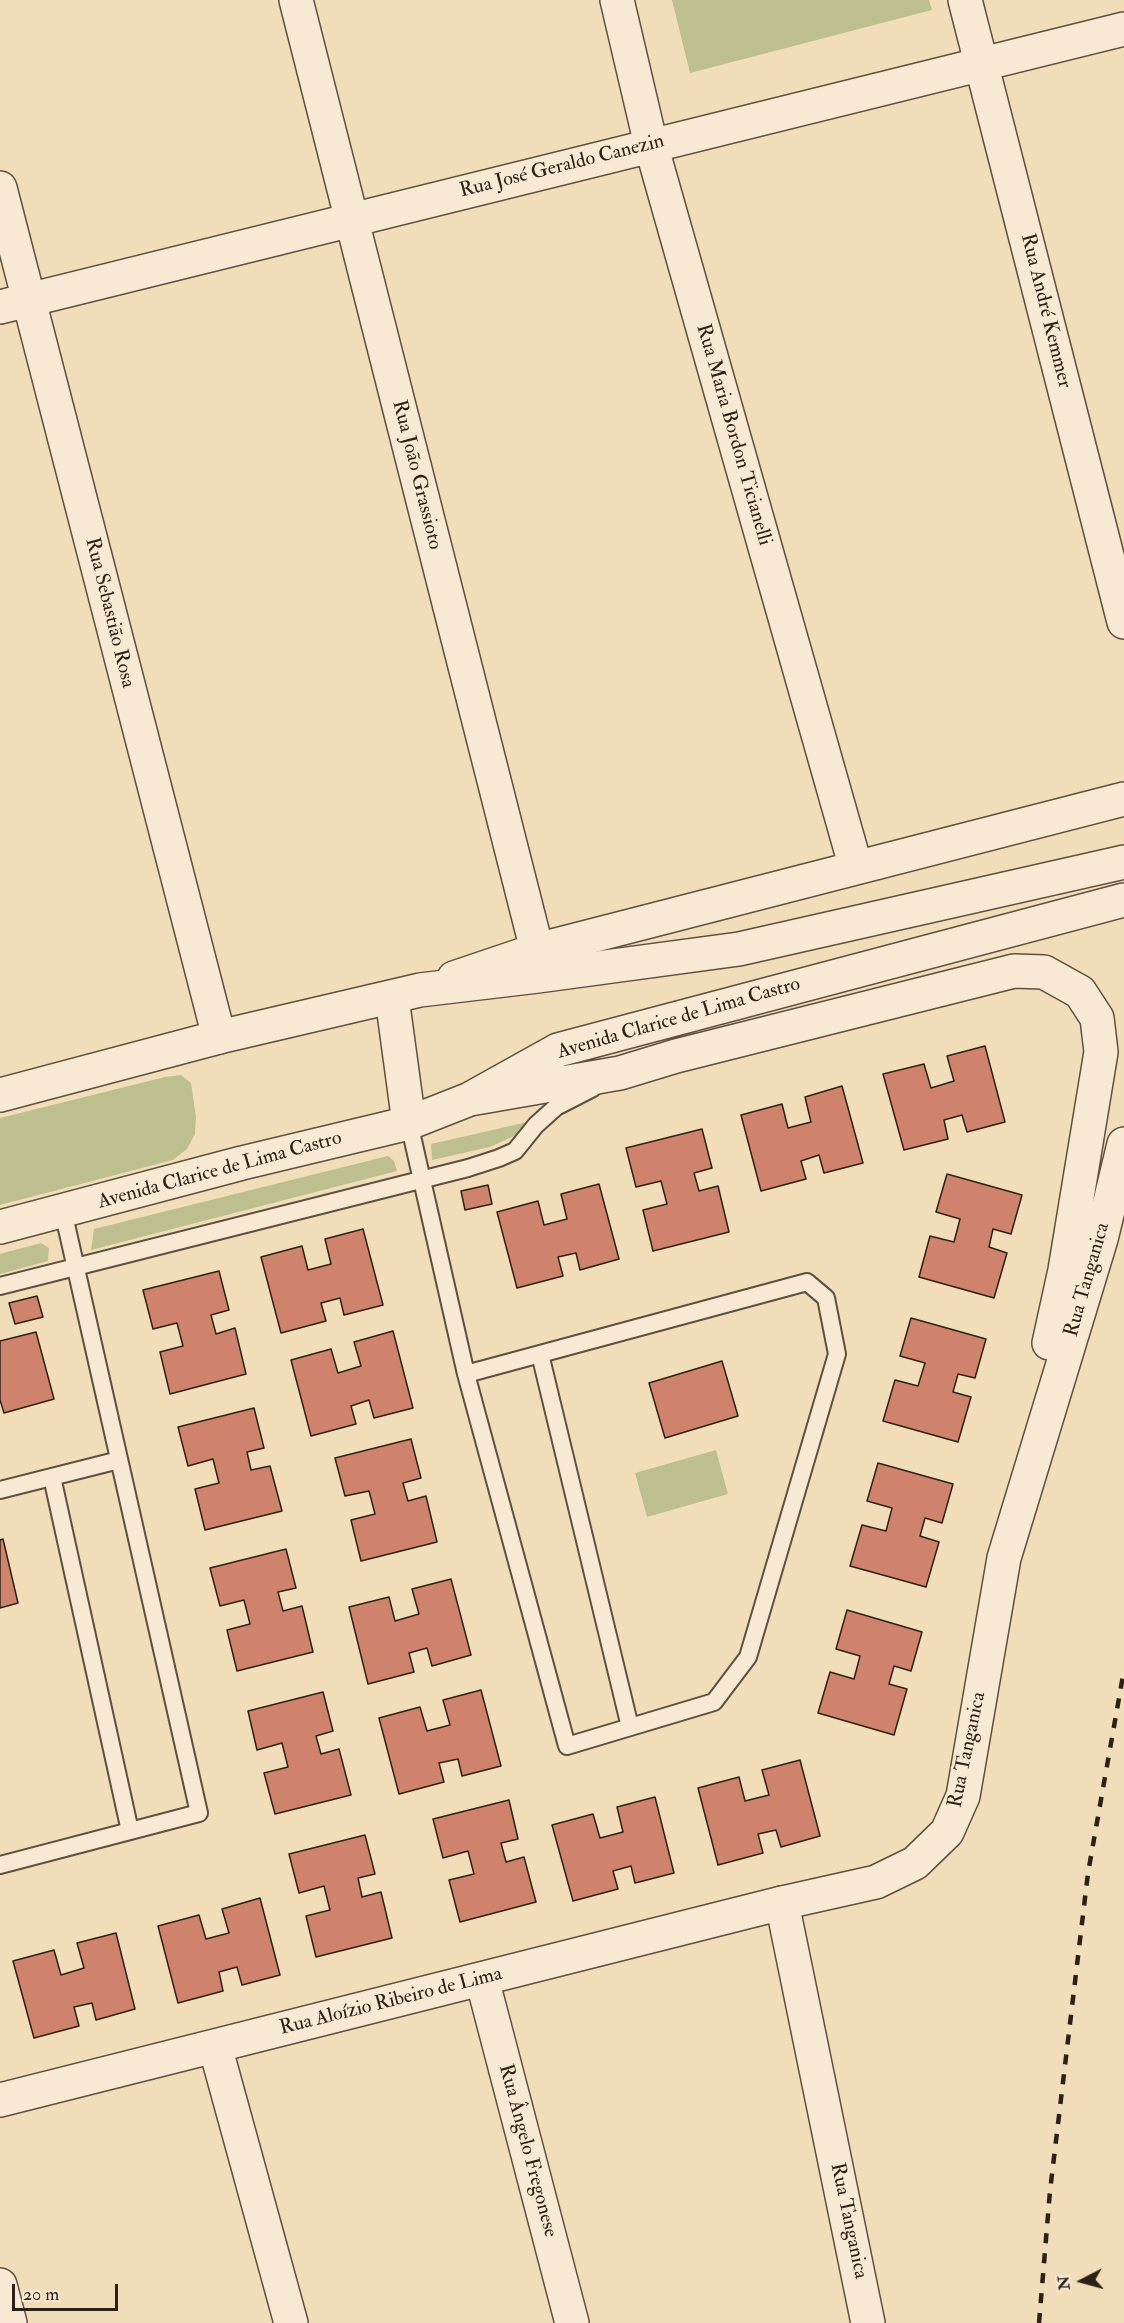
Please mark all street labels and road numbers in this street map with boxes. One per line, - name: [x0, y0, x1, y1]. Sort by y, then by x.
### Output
- street label: Rua José Geraldo Canezin: [457, 130, 667, 204]
- street label: Rua André Kemmer: [1014, 231, 1076, 391]
- street label: Rua Maria Bordon Ticianelli: [690, 321, 776, 549]
- street label: Rua João Grassioto: [386, 398, 446, 552]
- street label: Rua Sebastião Rosa: [79, 535, 139, 691]
- street label: Avenida Clarice de Lima Castro: [555, 973, 803, 1065]
- street label: Avenida Clarice de Lima Castro: [95, 1127, 345, 1215]
- street label: Rua Tanganica: [1060, 1220, 1116, 1340]
- street label: Rua Tanganica: [944, 1690, 992, 1810]
- street label: Rua Aloízio Ribeiro de Lima: [277, 1963, 505, 2041]
- street label: Rua Ângelo Fregonese: [492, 2062, 562, 2240]
- street label: Rua Tanganica: [824, 2161, 872, 2281]

